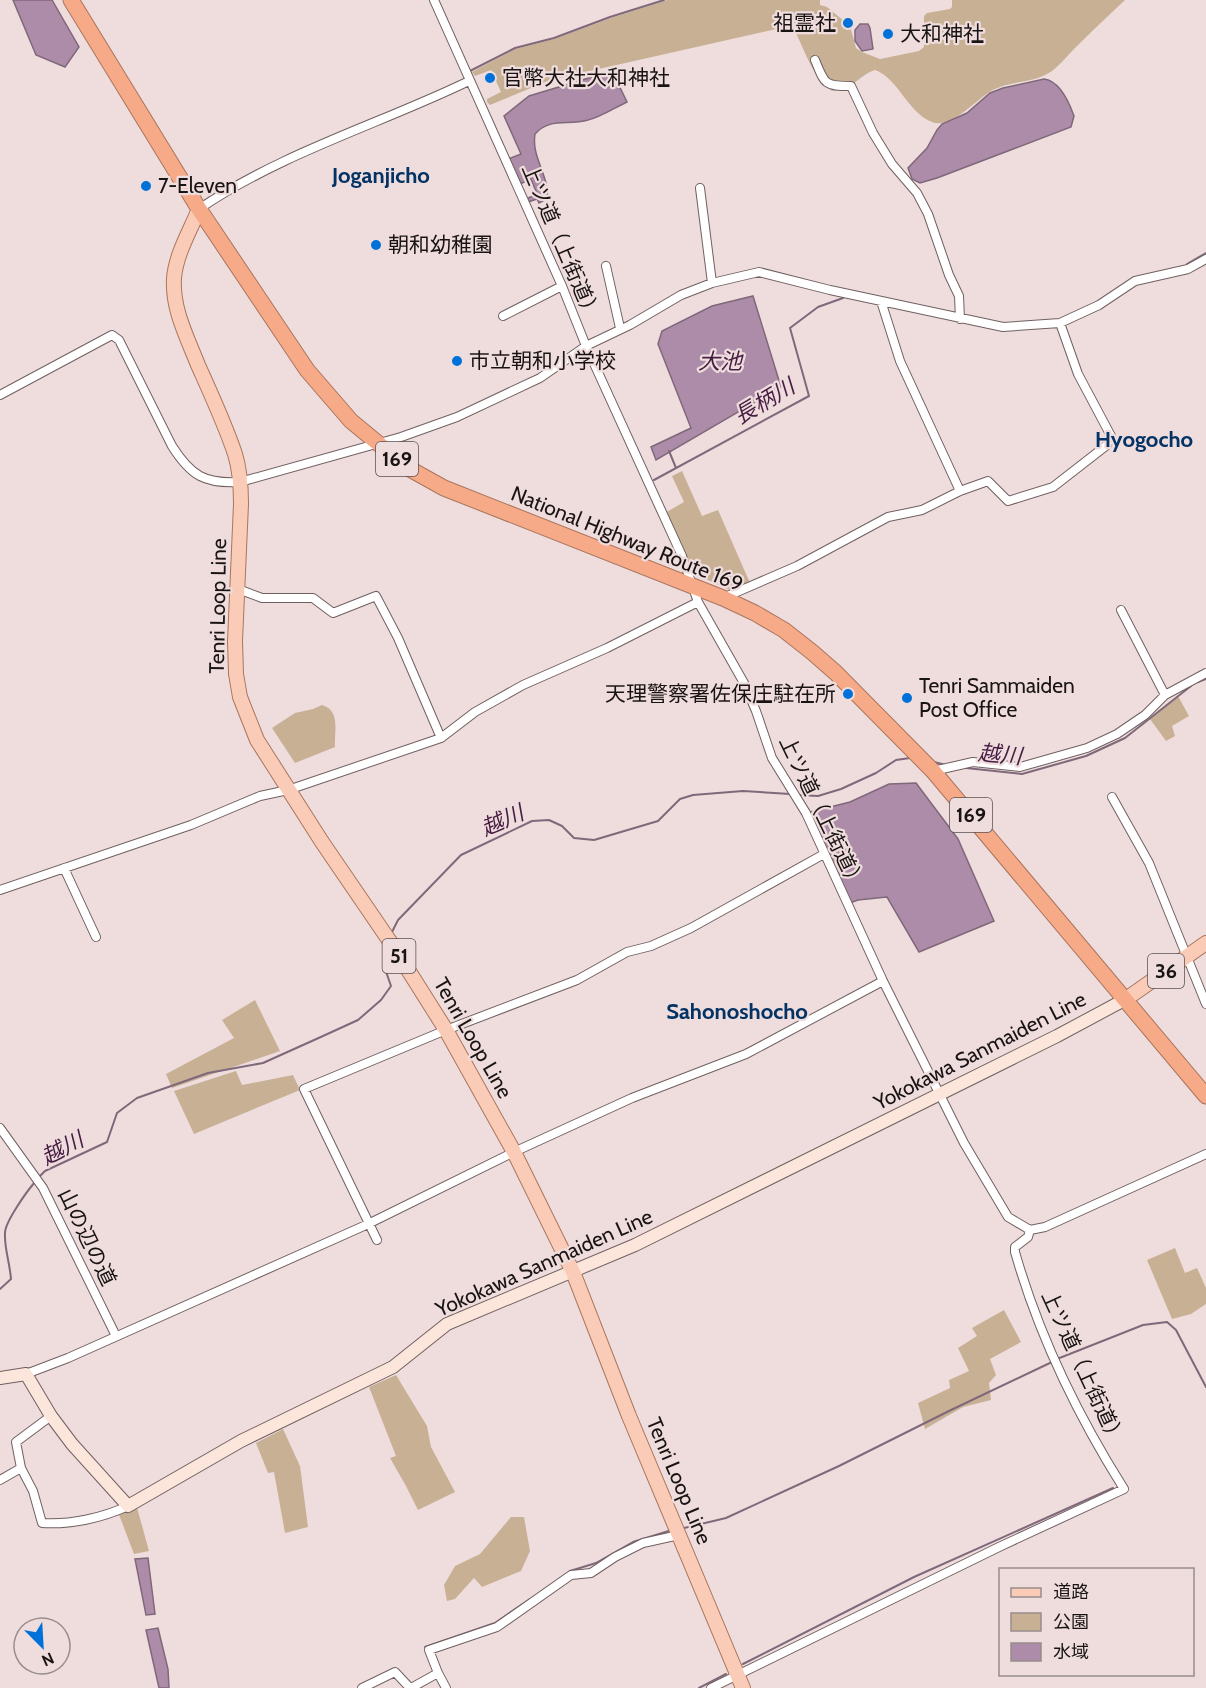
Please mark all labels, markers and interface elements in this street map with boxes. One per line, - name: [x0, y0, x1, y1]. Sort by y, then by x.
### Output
- place label: 祖霊社: [773, 10, 836, 35]
- marker: 祖霊社: [841, 16, 855, 30]
- place label: 大和神社: [900, 21, 984, 46]
- marker: 大和神社: [881, 27, 895, 41]
- place label: 官幣大社大和神社: [502, 65, 670, 90]
- marker: 官幣大社大和神社: [483, 71, 497, 85]
- street label: 上ツ道（上街道）: [517, 160, 606, 324]
- district label: Joganjicho: [331, 162, 430, 189]
- place label: 7-Eleven: [158, 173, 237, 198]
- marker: 7-Eleven: [139, 179, 153, 193]
- place label: 朝和幼稚園: [388, 232, 493, 257]
- marker: 朝和幼稚園: [369, 238, 383, 252]
- place label: 市立朝和小学校: [469, 348, 616, 373]
- water label: 大池: [698, 348, 744, 375]
- marker: 市立朝和小学校: [450, 354, 464, 368]
- water label: 長柄川: [729, 372, 801, 430]
- district label: Hyogocho: [1095, 426, 1193, 453]
- road number: 169: [376, 442, 418, 476]
- street label: National Highway Route 169: [508, 481, 747, 597]
- street label: Tenri Loop Line: [204, 538, 231, 674]
- place label: Tenri Sammaiden Post Office: [919, 673, 1075, 722]
- place label: 天理警察署佐保庄駐在所: [605, 681, 836, 706]
- marker: 天理警察署佐保庄駐在所: [841, 687, 855, 701]
- marker: Tenri Sammaiden Post Office: [900, 691, 914, 705]
- street label: 上ツ道（上街道）: [774, 732, 871, 894]
- water label: 越川: [977, 739, 1025, 770]
- water label: 越川: [477, 798, 530, 842]
- road number: 169: [950, 798, 992, 832]
- road number: 51: [382, 939, 416, 973]
- road number: 36: [1148, 954, 1184, 988]
- street label: Tenri Loop Line: [429, 973, 518, 1103]
- street label: Yokokawa Sanmaiden Line: [869, 986, 1090, 1115]
- district label: Sahonoshocho: [666, 998, 808, 1025]
- water label: 越川: [36, 1125, 90, 1171]
- street label: 山の辺の道: [53, 1184, 122, 1289]
- street label: Yokokawa Sanmaiden Line: [431, 1203, 656, 1322]
- street label: 上ツ道（上街道）: [1037, 1286, 1130, 1449]
- street label: Tenri Loop Line: [642, 1414, 717, 1548]
- legend: [999, 1568, 1194, 1676]
- text: 道路: [1053, 1581, 1089, 1603]
- text: 公園: [1053, 1611, 1089, 1633]
- north arrow: [12, 1616, 72, 1676]
- text: 水域: [1053, 1641, 1089, 1663]
- text: N: [39, 1648, 57, 1670]

